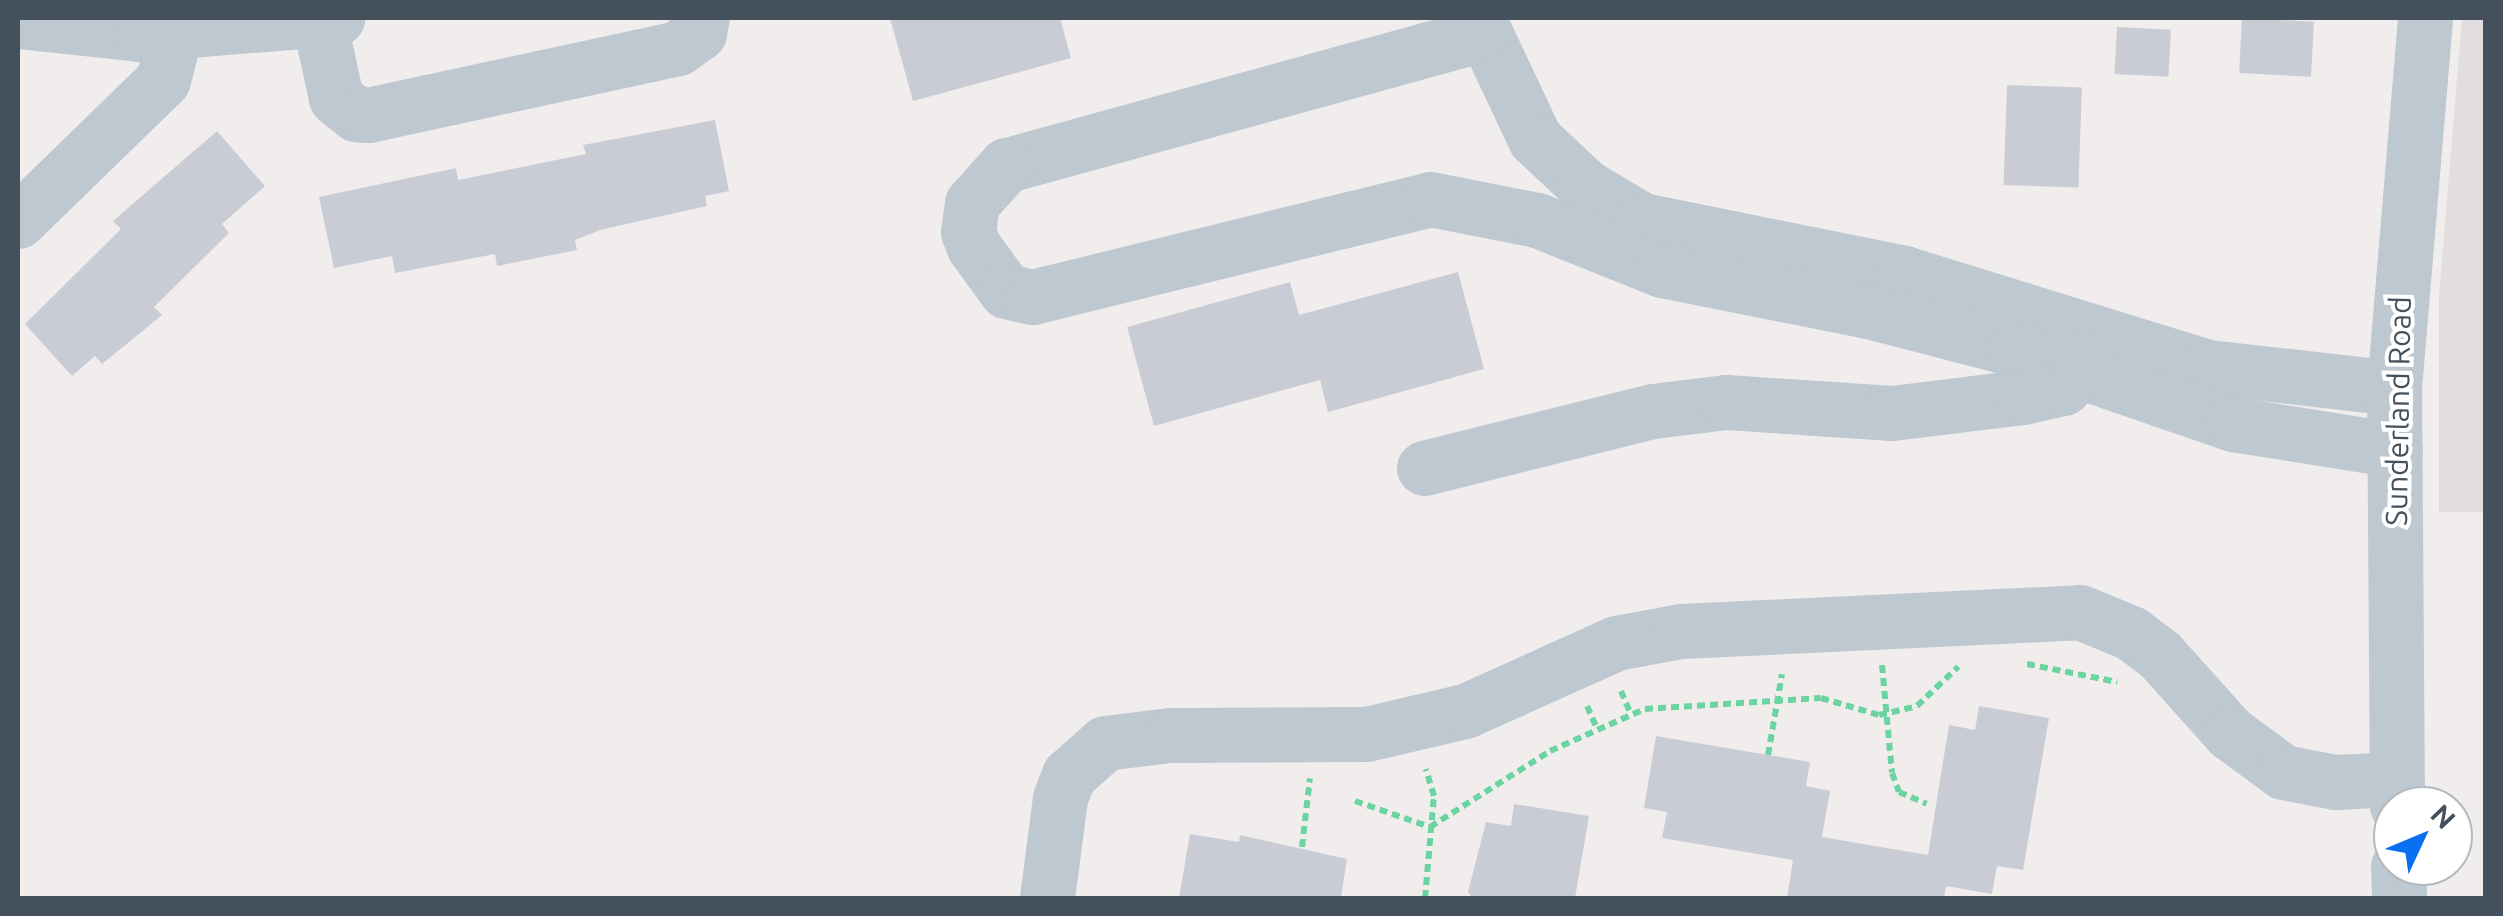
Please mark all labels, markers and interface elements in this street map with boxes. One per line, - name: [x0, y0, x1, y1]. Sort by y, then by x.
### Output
- street label: Sunderland Road: [2378, 296, 2418, 526]
- north arrow: [2373, 786, 2473, 886]
- text: N: [2425, 798, 2462, 834]

